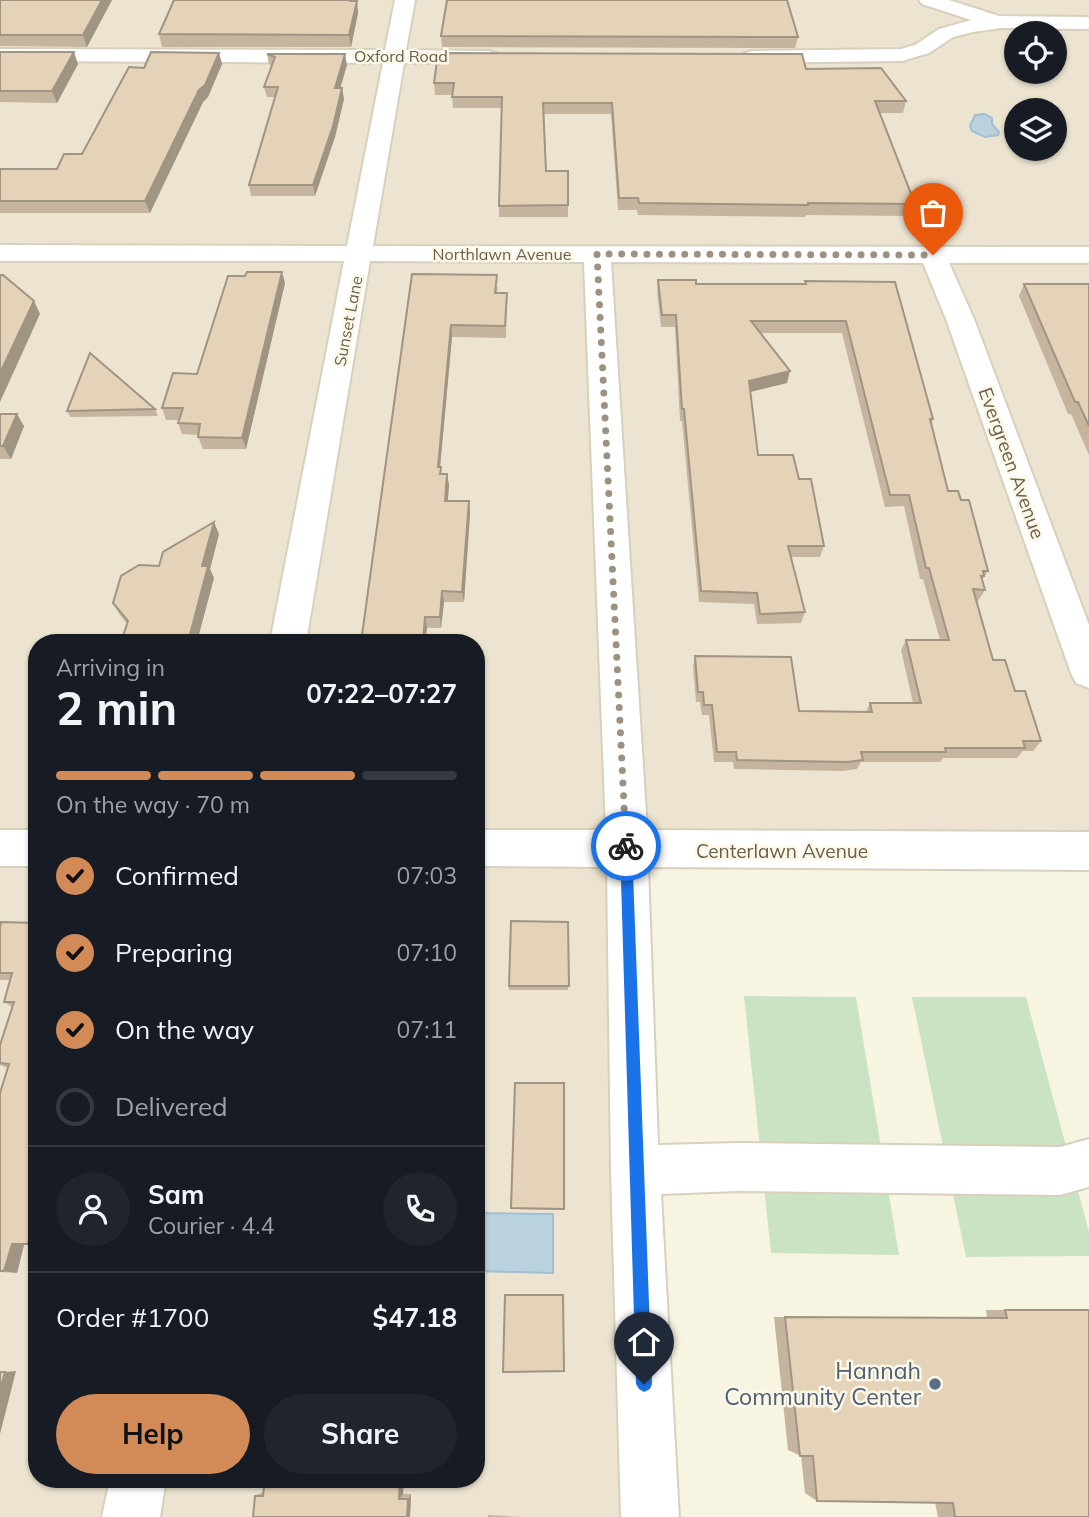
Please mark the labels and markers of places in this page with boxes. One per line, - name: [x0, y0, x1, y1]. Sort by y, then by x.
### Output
- pin: [903, 183, 963, 255]
- pin: [614, 1312, 674, 1384]
- place label: Hannah Community Center: [724, 1356, 922, 1411]
- marker: Hannah Community Center: [927, 1376, 943, 1392]

